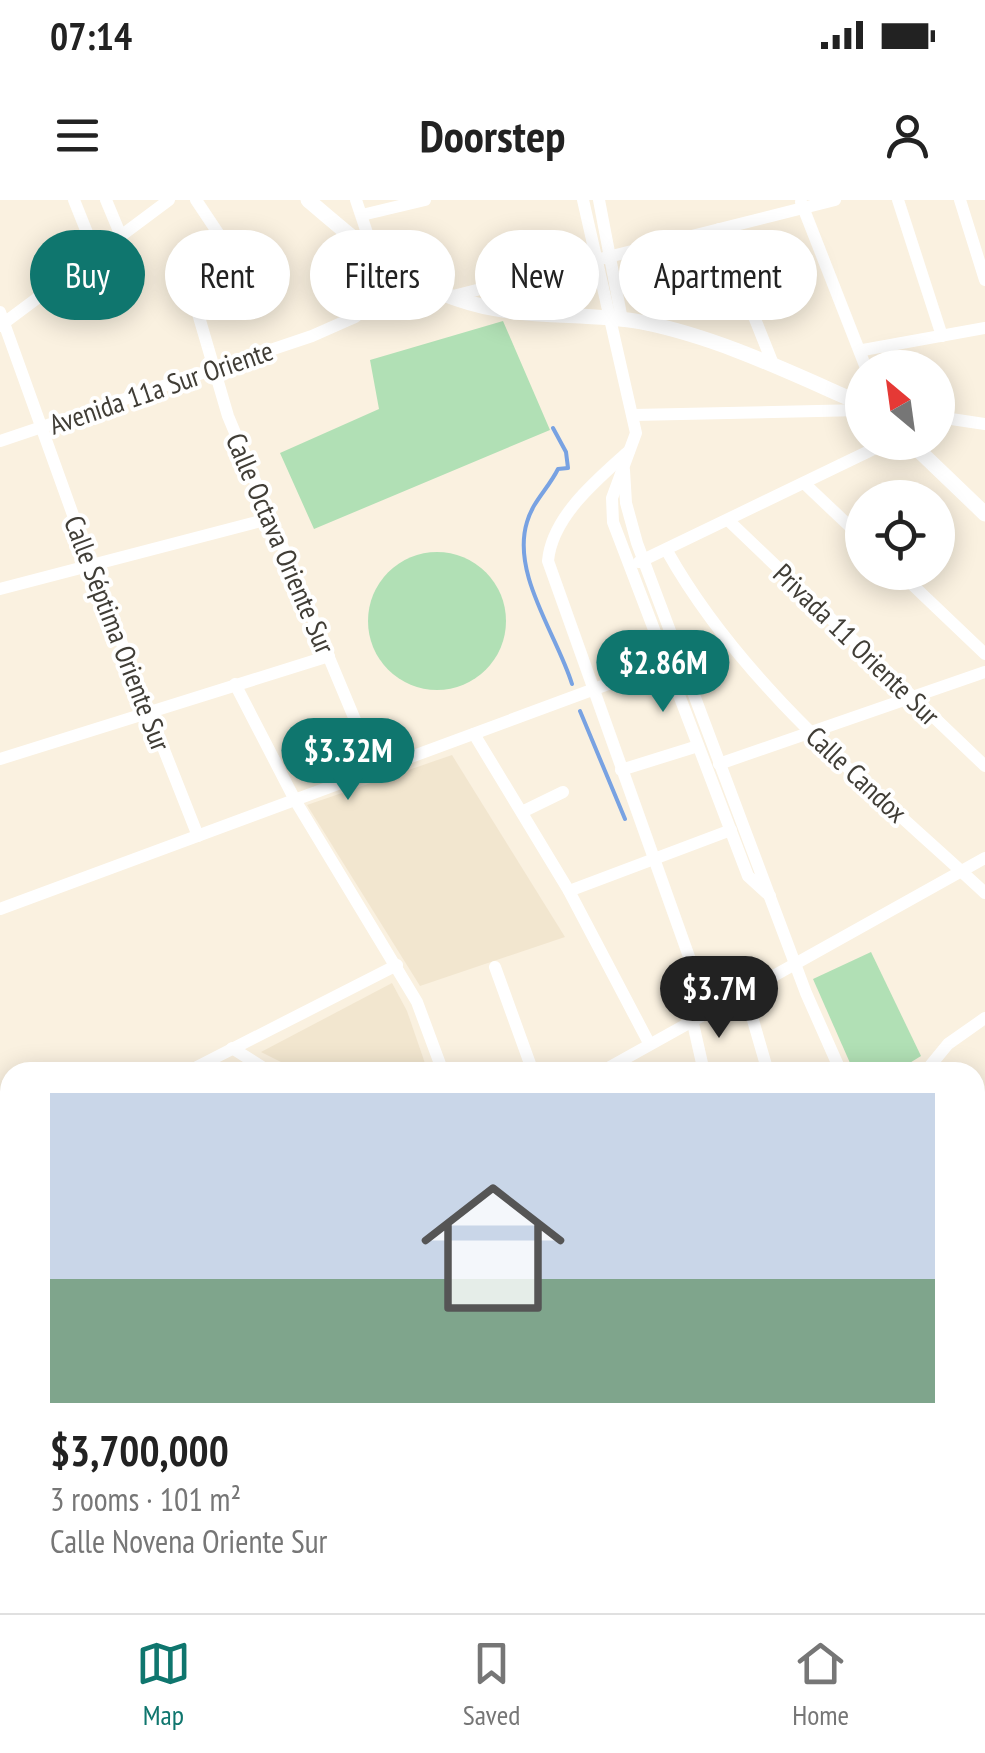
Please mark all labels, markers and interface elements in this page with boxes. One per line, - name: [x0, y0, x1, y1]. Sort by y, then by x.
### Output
- text: 07:14: [50, 11, 132, 60]
- text: Doorstep: [420, 106, 565, 164]
- icon: menu: [50, 108, 105, 163]
- icon: person: [880, 108, 935, 163]
- chip: Buy: [30, 230, 145, 320]
- chip: Rent: [165, 230, 290, 320]
- chip: Filters: [310, 230, 455, 320]
- chip: New: [475, 230, 599, 320]
- chip: Apartment: [619, 230, 817, 320]
- street label: Avenida 11a Sur Oriente: [44, 331, 278, 443]
- north arrow: [845, 350, 955, 460]
- map controls: [845, 350, 955, 590]
- street label: Calle Octava Oriente Sur: [218, 427, 344, 659]
- button: locate: [845, 480, 955, 590]
- street label: Calle Séptima Oriente Sur: [56, 510, 180, 756]
- street label: Privada 11 Oriente Sur: [766, 555, 948, 733]
- pin: $2.86M: [582, 630, 744, 715]
- text: $2.86M: [618, 641, 708, 683]
- pin: $3.32M: [267, 718, 429, 803]
- street label: Calle Candox: [799, 718, 915, 830]
- text: $3.32M: [303, 729, 393, 771]
- pin: $3.7M: [649, 956, 789, 1041]
- text: $3.7M: [682, 967, 756, 1009]
- icon: home: [403, 1158, 583, 1338]
- text: $3,700,000: [50, 1423, 229, 1478]
- text: 3 rooms · 101 m²: [50, 1478, 241, 1520]
- text: Calle Novena Oriente Sur: [50, 1520, 327, 1562]
- tab: Map: [136, 1636, 191, 1733]
- tab: Saved: [463, 1636, 520, 1733]
- tab: Home: [792, 1636, 849, 1733]

